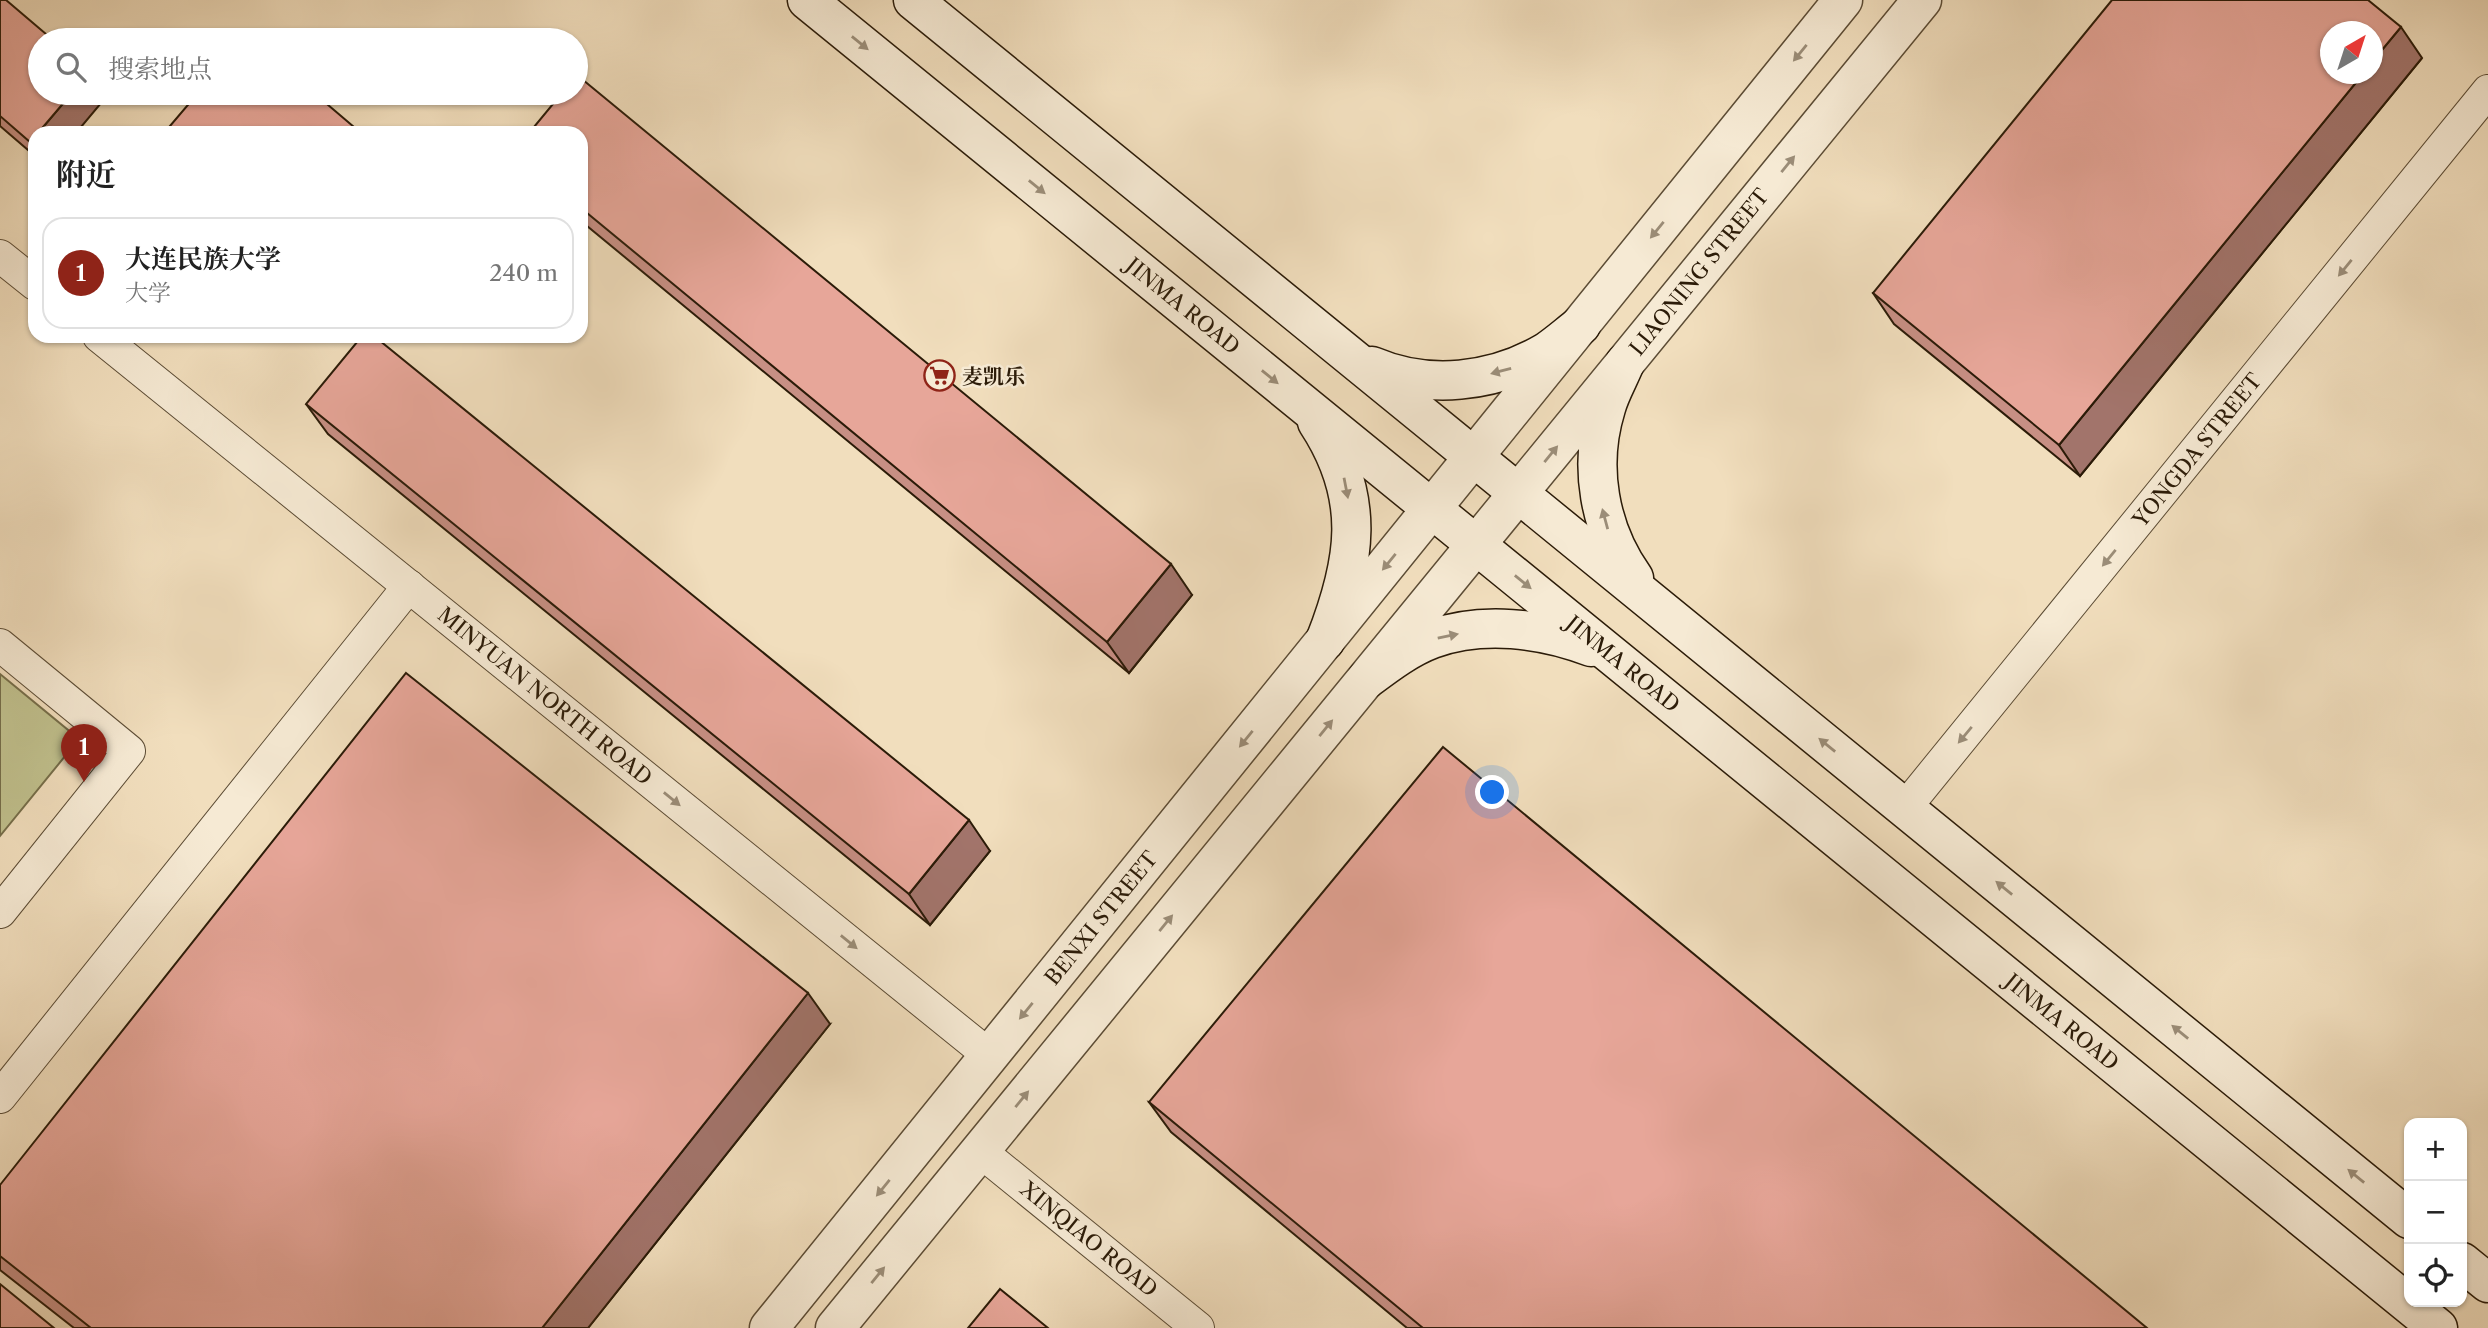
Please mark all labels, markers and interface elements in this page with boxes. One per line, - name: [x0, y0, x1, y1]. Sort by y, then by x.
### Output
- north arrow: [2320, 21, 2383, 84]
- search box: [28, 28, 588, 105]
- one-way arrow: [852, 35, 869, 50]
- one-way arrow: [1793, 44, 1808, 62]
- icon: search: [52, 48, 90, 86]
- text: 搜索地点: [108, 53, 212, 85]
- text: 附近: [56, 156, 116, 193]
- one-way arrow: [1780, 156, 1795, 173]
- one-way arrow: [1027, 179, 1045, 194]
- street label: LIAONING STREET: [1624, 183, 1774, 360]
- one-way arrow: [1650, 221, 1665, 238]
- text: 大连民族大学: [125, 243, 281, 275]
- street label: JINMA ROAD: [1119, 251, 1245, 359]
- text: 1: [76, 259, 86, 287]
- text: 240 m: [489, 259, 558, 287]
- one-way arrow: [2338, 259, 2353, 276]
- text: 大学: [125, 279, 171, 307]
- supermarket icon: 麦凯乐: [922, 359, 956, 393]
- place label: 麦凯乐: [962, 364, 1025, 389]
- one-way arrow: [1490, 366, 1512, 377]
- street label: YONGDA STREET: [2127, 368, 2267, 533]
- one-way arrow: [1261, 369, 1279, 384]
- one-way arrow: [1543, 445, 1558, 463]
- one-way arrow: [1341, 477, 1352, 499]
- one-way arrow: [1600, 508, 1610, 529]
- one-way arrow: [2101, 549, 2116, 567]
- one-way arrow: [1382, 553, 1397, 570]
- one-way arrow: [1514, 574, 1531, 589]
- street label: MINYUAN NORTH ROAD: [433, 602, 657, 790]
- street label: JINMA ROAD: [1559, 609, 1685, 717]
- one-way arrow: [1437, 630, 1459, 641]
- one-way arrow: [1318, 719, 1334, 737]
- pin: 1: [61, 724, 107, 782]
- one-way arrow: [1958, 726, 1973, 743]
- one-way arrow: [1239, 730, 1254, 747]
- one-way arrow: [1819, 737, 1837, 752]
- your location: [1475, 775, 1509, 809]
- one-way arrow: [662, 791, 680, 806]
- street label: BENXI STREET: [1039, 846, 1163, 990]
- one-way arrow: [1995, 881, 2013, 896]
- one-way arrow: [1159, 915, 1174, 933]
- one-way arrow: [839, 934, 857, 949]
- street label: JINMA ROAD: [1998, 967, 2124, 1075]
- one-way arrow: [1018, 1001, 1033, 1019]
- one-way arrow: [2172, 1025, 2189, 1040]
- one-way arrow: [1015, 1091, 1030, 1109]
- map controls: [2404, 1118, 2467, 1307]
- button: +: [2404, 1118, 2467, 1181]
- one-way arrow: [2348, 1169, 2365, 1184]
- street label: XINQIAO ROAD: [1015, 1175, 1163, 1302]
- one-way arrow: [876, 1179, 891, 1196]
- button: −: [2404, 1181, 2467, 1244]
- button: locate: [2404, 1244, 2467, 1307]
- one-way arrow: [871, 1267, 886, 1285]

